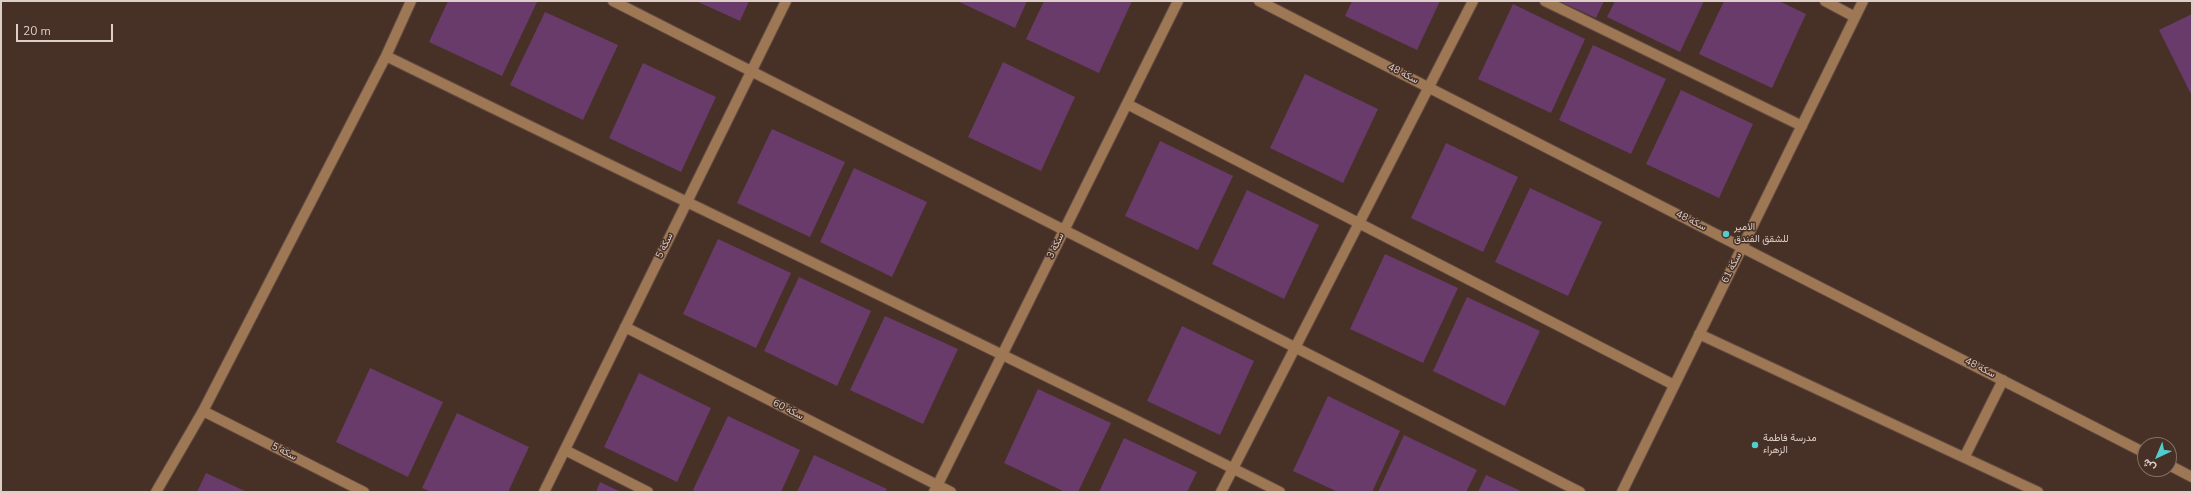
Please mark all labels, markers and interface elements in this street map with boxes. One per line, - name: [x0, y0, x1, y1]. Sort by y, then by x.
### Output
- scale bar: [18, 16, 115, 42]
- text: 20 m: [23, 23, 51, 39]
- street label: سكة 48: [1386, 61, 1420, 87]
- street label: سكة 48: [1674, 208, 1708, 234]
- place label: الامير للشقق الفندق: [1734, 222, 1789, 246]
- marker: الامير للشقق الفندق: [1721, 229, 1731, 239]
- street label: سكة 5: [654, 231, 676, 261]
- street label: سكة 3: [1045, 231, 1067, 261]
- street label: سكة 61: [1719, 251, 1745, 285]
- street label: سكة 48: [1963, 355, 1997, 381]
- street label: سكة 60: [771, 397, 805, 423]
- place label: مدرسة فاطمة الزهراء: [1763, 433, 1817, 456]
- north arrow: [2137, 437, 2177, 477]
- marker: مدرسة فاطمة الزهراء: [1750, 440, 1760, 450]
- street label: سكة 5: [269, 441, 299, 463]
- text: ش: [2139, 455, 2159, 475]

